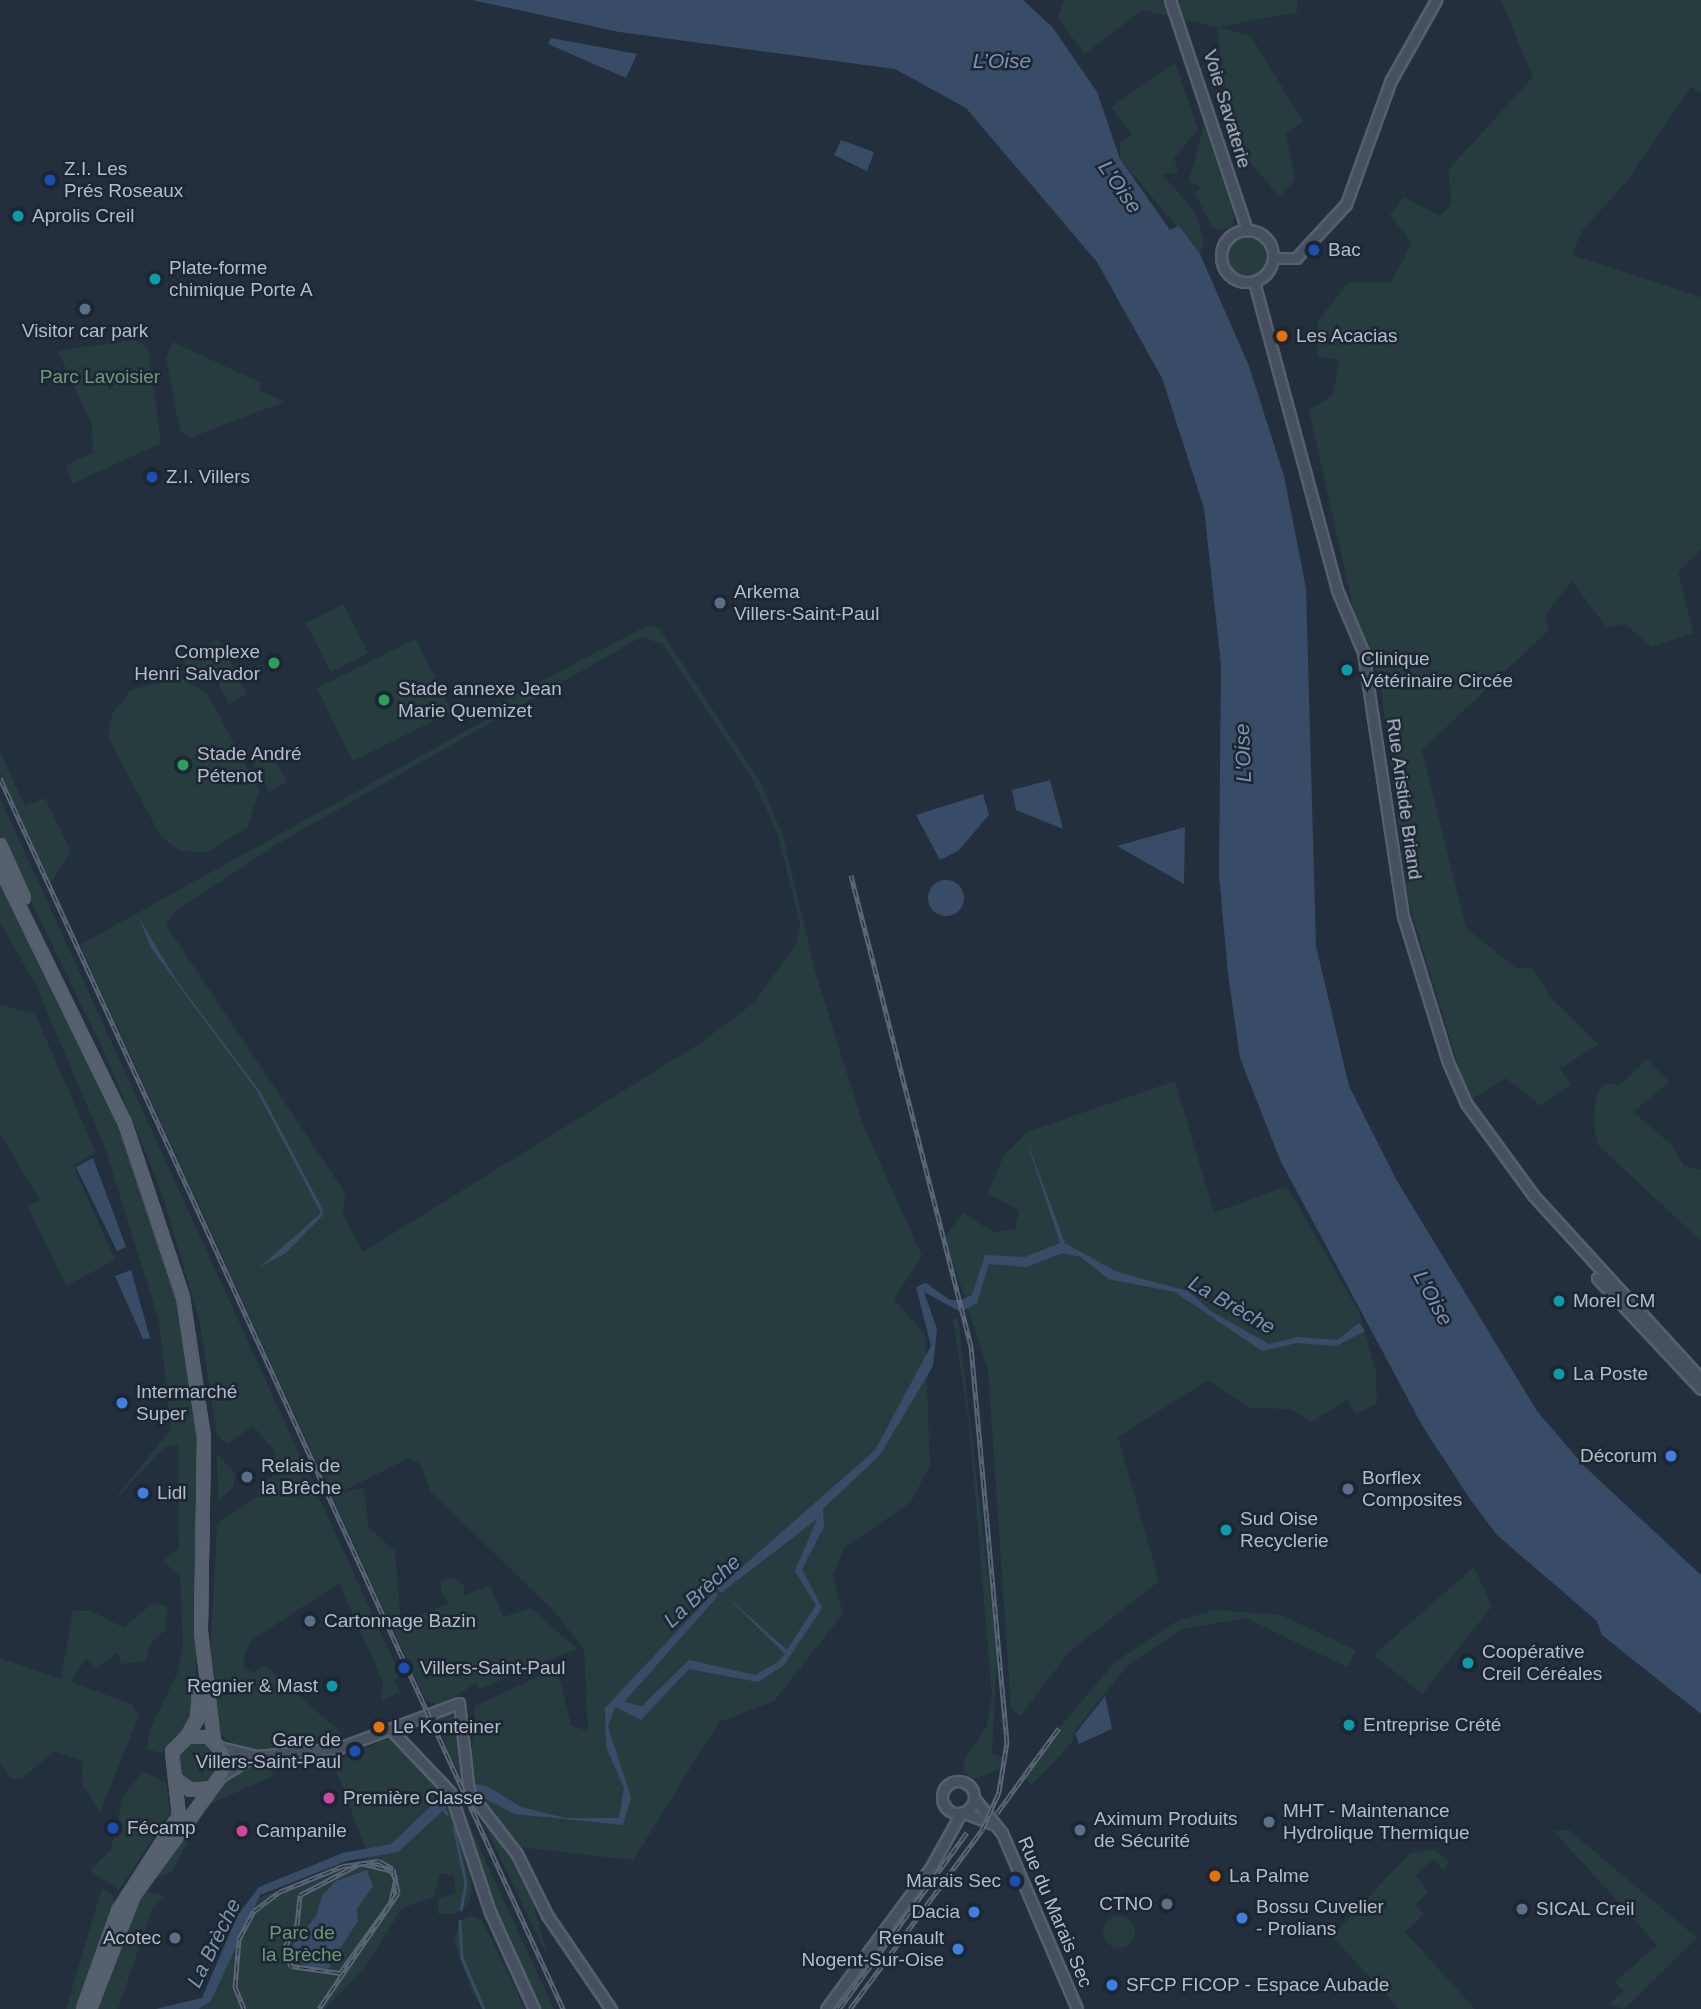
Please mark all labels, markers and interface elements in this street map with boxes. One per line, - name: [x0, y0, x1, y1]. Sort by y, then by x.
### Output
- street label: Voie Savaterie: [1198, 47, 1256, 171]
- water label: L’Oise: [973, 48, 1031, 74]
- water label: L'Oise: [1093, 156, 1147, 218]
- place label: Z.I. Les Prés Roseaux: [64, 158, 183, 202]
- marker: Z.I. Les Prés Roseaux: [42, 172, 58, 188]
- place label: Aprolis Creil: [32, 205, 134, 227]
- marker: Aprolis Creil: [10, 208, 26, 224]
- place label: Bac: [1328, 239, 1361, 261]
- marker: Bac: [1306, 242, 1322, 258]
- place label: Plate-forme chimique Porte A: [169, 257, 314, 301]
- marker: Plate-forme chimique Porte A: [147, 271, 163, 287]
- marker: Visitor car park: [77, 301, 93, 317]
- place label: Visitor car park: [22, 320, 148, 342]
- place label: Les Acacias: [1296, 325, 1398, 347]
- marker: Les Acacias: [1274, 328, 1290, 344]
- park label: Parc Lavoisier: [40, 366, 160, 388]
- place label: Z.I. Villers: [166, 466, 250, 488]
- marker: Z.I. Villers: [144, 469, 160, 485]
- place label: Arkema Villers-Saint-Paul: [734, 581, 879, 625]
- marker: Arkema Villers-Saint-Paul: [712, 595, 728, 611]
- place label: Complexe Henri Salvador: [134, 641, 260, 685]
- place label: Clinique Vétérinaire Circée: [1361, 648, 1513, 692]
- marker: Complexe Henri Salvador: [266, 655, 282, 671]
- marker: Clinique Vétérinaire Circée: [1339, 662, 1355, 678]
- place label: Stade annexe Jean Marie Quemizet: [398, 678, 562, 722]
- marker: Stade annexe Jean Marie Quemizet: [376, 692, 392, 708]
- street label: Rue Aristide Briand: [1381, 716, 1427, 882]
- water label: L'Oise: [1229, 723, 1257, 783]
- place label: Stade André Pétenot: [197, 743, 303, 787]
- marker: Stade André Pétenot: [175, 757, 191, 773]
- water label: L'Oise: [1408, 1266, 1458, 1330]
- water label: La Brèche: [1184, 1270, 1280, 1340]
- place label: Morel CM: [1573, 1290, 1655, 1312]
- marker: Morel CM: [1551, 1293, 1567, 1309]
- place label: La Poste: [1573, 1363, 1648, 1385]
- marker: La Poste: [1551, 1366, 1567, 1382]
- place label: Intermarché Super: [136, 1381, 237, 1425]
- marker: Intermarché Super: [114, 1395, 130, 1411]
- place label: Décorum: [1580, 1445, 1657, 1467]
- marker: Décorum: [1663, 1448, 1679, 1464]
- place label: Relais de la Brêche: [261, 1455, 341, 1499]
- place label: Borflex Composites: [1362, 1467, 1462, 1511]
- marker: Relais de la Brêche: [239, 1469, 255, 1485]
- marker: Borflex Composites: [1340, 1481, 1356, 1497]
- place label: Lidl: [157, 1482, 187, 1504]
- marker: Lidl: [135, 1485, 151, 1501]
- place label: Sud Oise Recyclerie: [1240, 1508, 1329, 1552]
- marker: Sud Oise Recyclerie: [1218, 1522, 1234, 1538]
- water label: La Brèche: [658, 1549, 746, 1633]
- place label: Cartonnage Bazin: [324, 1610, 476, 1632]
- marker: Cartonnage Bazin: [302, 1613, 318, 1629]
- place label: Coopérative Creil Céréales: [1482, 1641, 1602, 1685]
- marker: Coopérative Creil Céréales: [1460, 1655, 1476, 1671]
- place label: Villers-Saint-Paul: [420, 1657, 565, 1679]
- marker: Villers-Saint-Paul: [394, 1658, 414, 1678]
- place label: Regnier & Mast: [187, 1675, 318, 1697]
- marker: Regnier & Mast: [324, 1678, 340, 1694]
- place label: Entreprise Crété: [1363, 1714, 1501, 1736]
- place label: Le Konteiner: [393, 1716, 501, 1738]
- marker: Entreprise Crété: [1341, 1717, 1357, 1733]
- marker: Le Konteiner: [371, 1719, 387, 1735]
- place label: Gare de Villers-Saint-Paul: [196, 1729, 341, 1773]
- marker: Gare de Villers-Saint-Paul: [347, 1743, 363, 1759]
- place label: Première Classe: [343, 1787, 483, 1809]
- marker: Première Classe: [321, 1790, 337, 1806]
- place label: MHT - Maintenance Hydrolique Thermique: [1283, 1800, 1470, 1844]
- place label: Aximum Produits de Sécurité: [1094, 1808, 1238, 1852]
- marker: MHT - Maintenance Hydrolique Thermique: [1261, 1814, 1277, 1830]
- place label: Fécamp: [127, 1817, 196, 1839]
- marker: Fécamp: [105, 1820, 121, 1836]
- place label: Campanile: [256, 1820, 347, 1842]
- marker: Aximum Produits de Sécurité: [1072, 1822, 1088, 1838]
- marker: Campanile: [234, 1823, 250, 1839]
- street label: Rue du Marais Sec: [1013, 1833, 1097, 1991]
- place label: La Palme: [1229, 1865, 1309, 1887]
- marker: La Palme: [1207, 1868, 1223, 1884]
- place label: Marais Sec: [906, 1870, 1001, 1892]
- marker: Marais Sec: [1007, 1873, 1023, 1889]
- place label: CTNO: [1099, 1893, 1153, 1915]
- water label: La Brèche: [182, 1894, 246, 1992]
- marker: CTNO: [1159, 1896, 1175, 1912]
- place label: Bossu Cuvelier - Prolians: [1256, 1896, 1384, 1940]
- place label: SICAL Creil: [1536, 1898, 1635, 1920]
- place label: Dacia: [911, 1901, 960, 1923]
- marker: SICAL Creil: [1514, 1901, 1530, 1917]
- marker: Dacia: [966, 1904, 982, 1920]
- marker: Bossu Cuvelier - Prolians: [1234, 1910, 1250, 1926]
- park label: Parc de la Brèche: [262, 1922, 342, 1966]
- place label: Acotec: [103, 1927, 161, 1949]
- place label: Renault Nogent-Sur-Oise: [801, 1927, 944, 1971]
- marker: Acotec: [167, 1930, 183, 1946]
- marker: Renault Nogent-Sur-Oise: [950, 1941, 966, 1957]
- place label: SFCP FICOP - Espace Aubade: [1126, 1974, 1391, 1996]
- marker: SFCP FICOP - Espace Aubade: [1104, 1977, 1120, 1993]

